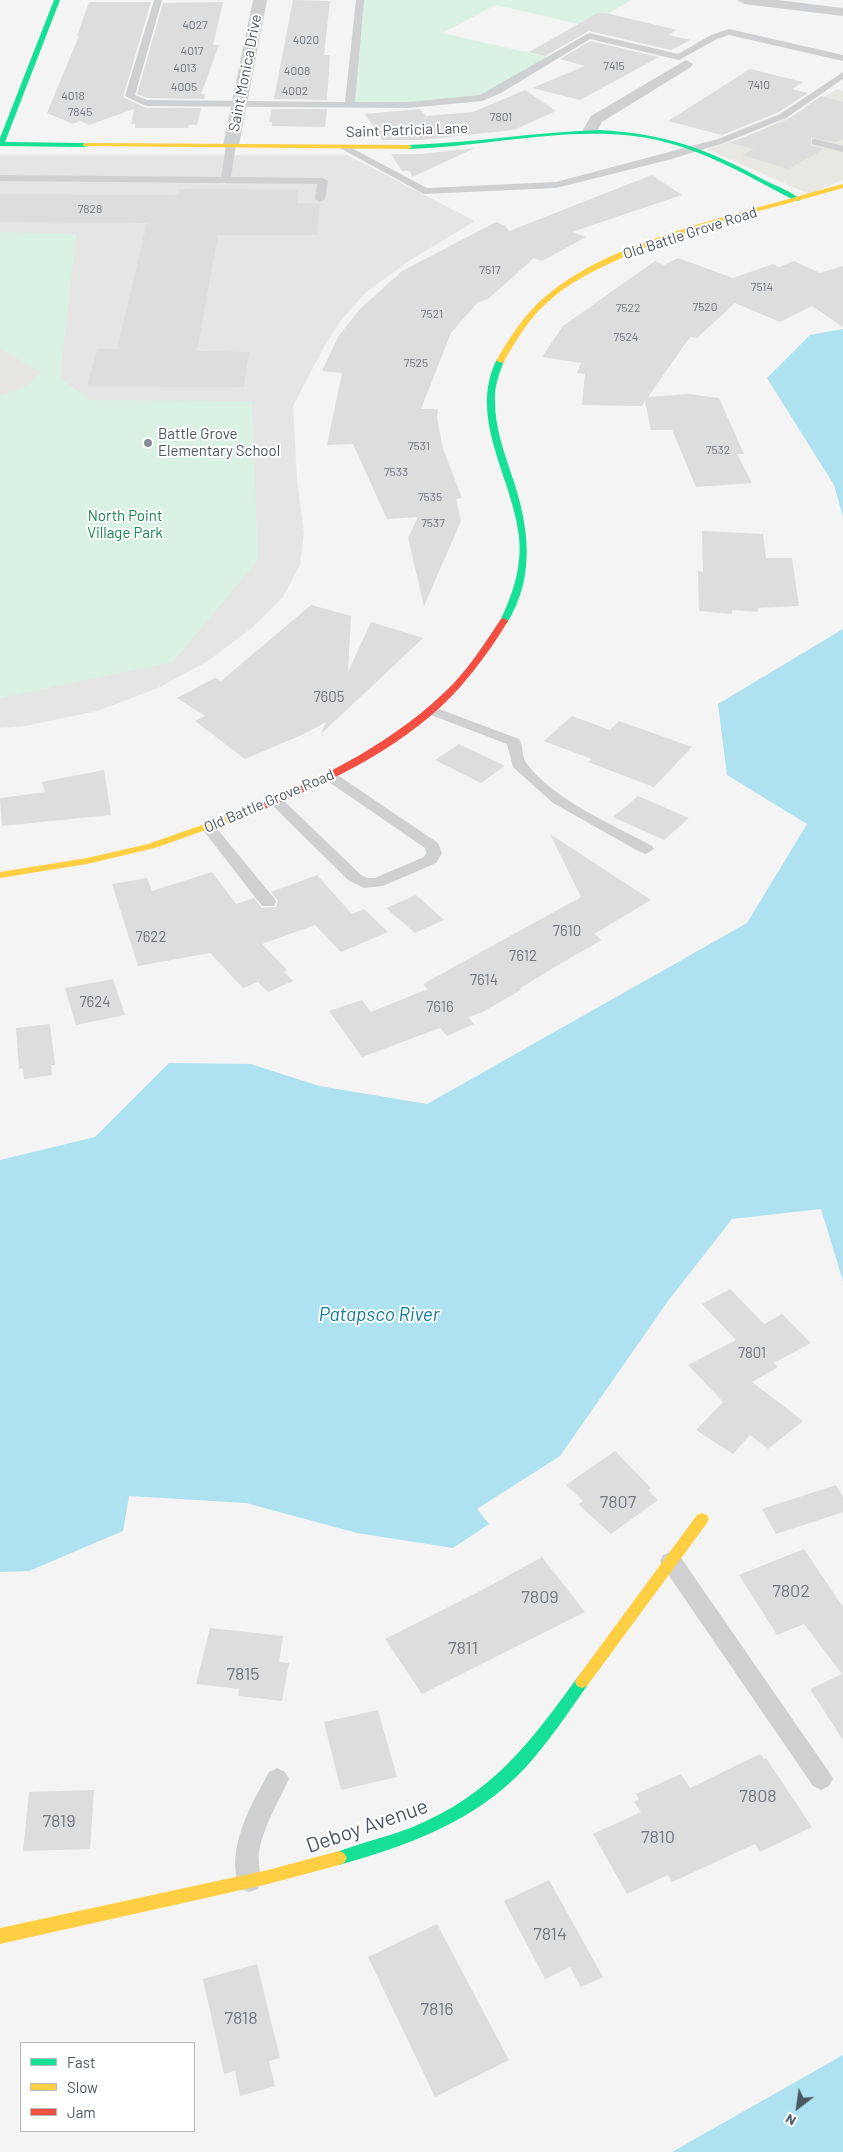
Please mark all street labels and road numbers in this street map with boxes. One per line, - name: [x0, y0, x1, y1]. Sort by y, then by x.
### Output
- street label: Saint Monica Drive: [225, 13, 265, 133]
- street label: Saint Patricia Lane: [346, 119, 468, 141]
- street label: Old Battle Grove Road: [621, 203, 759, 263]
- street label: Old Battle Grove Road: [201, 765, 337, 837]
- street label: Deboy Avenue: [303, 1793, 431, 1859]

